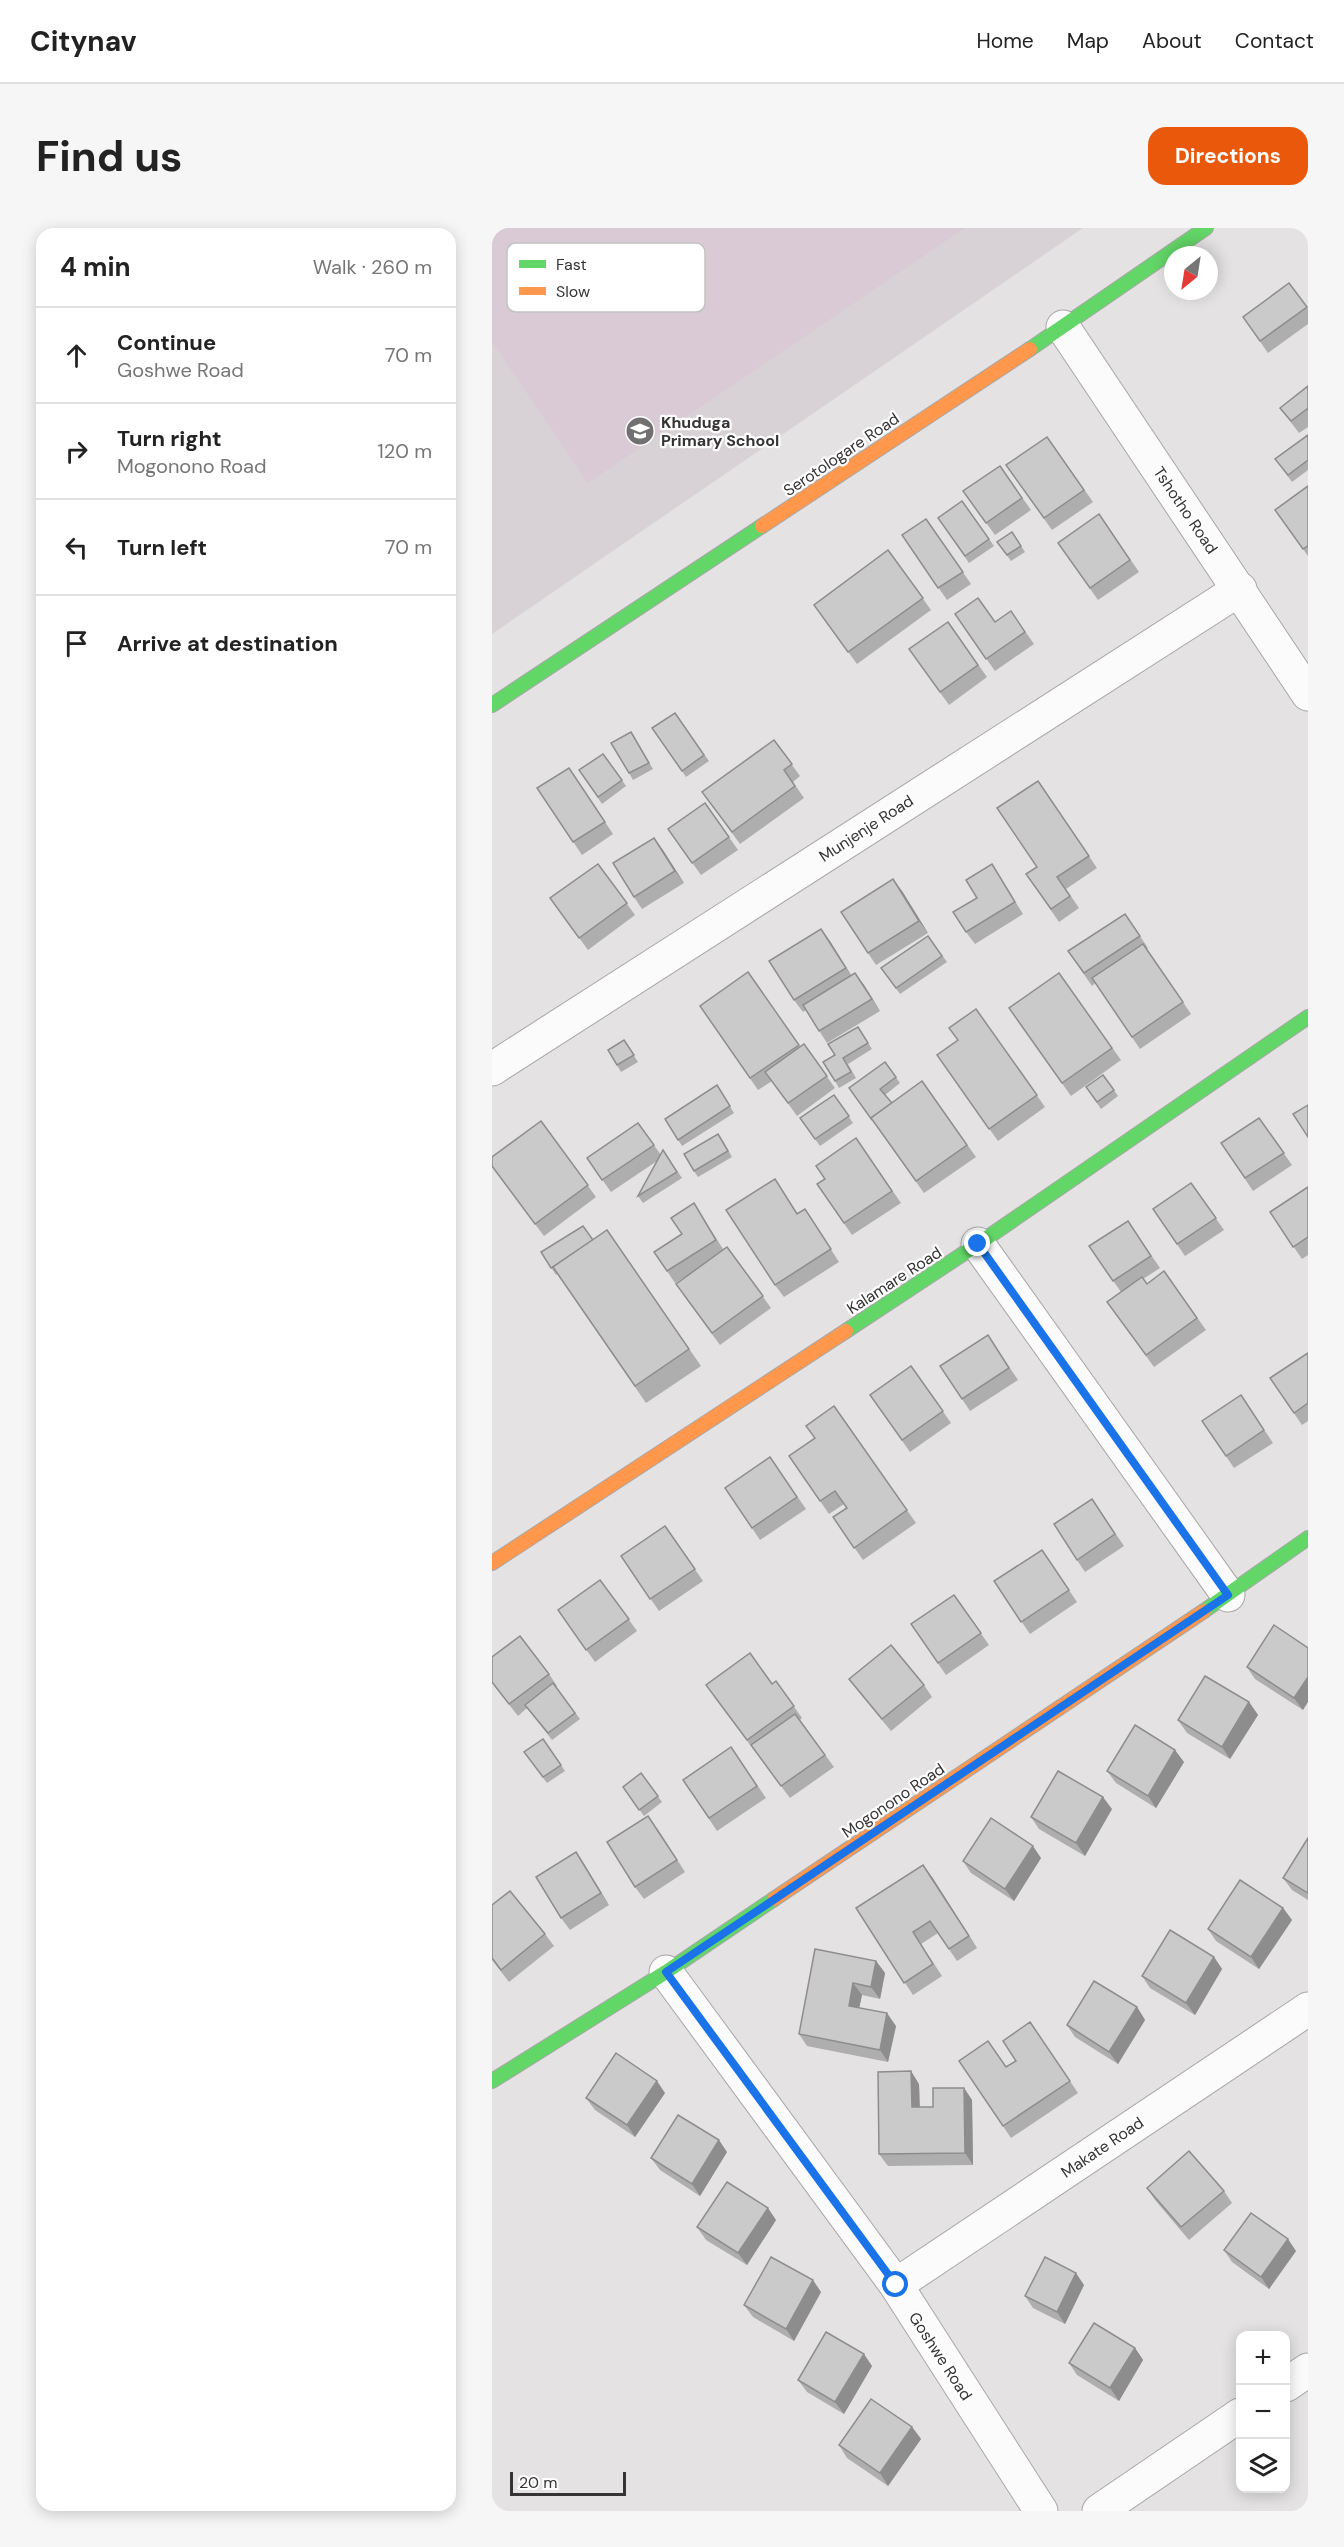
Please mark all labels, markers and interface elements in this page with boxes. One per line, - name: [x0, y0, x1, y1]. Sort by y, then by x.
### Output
- text: Citynav: [30, 23, 136, 60]
- text: Home: [976, 27, 1034, 55]
- text: Map: [1067, 27, 1109, 55]
- text: About: [1142, 27, 1202, 55]
- text: Contact: [1235, 27, 1314, 55]
- button: Directions: [1148, 127, 1308, 185]
- text: Find us: [36, 129, 182, 184]
- legend: [507, 243, 705, 312]
- north arrow: [1164, 246, 1218, 300]
- text: 4 min: [60, 250, 131, 284]
- text: Walk · 260 m: [313, 254, 432, 280]
- text: Fast: [556, 254, 587, 275]
- text: Slow: [556, 281, 590, 302]
- text: Continue: [117, 328, 216, 357]
- icon: ahead: [60, 339, 93, 372]
- text: 70 m: [385, 342, 432, 368]
- text: Goshwe Road: [117, 357, 244, 383]
- street label: Serotologare Road: [779, 408, 903, 501]
- place label: Khuduga Primary School: [661, 412, 779, 451]
- school or university icon: Khuduga Primary School: [624, 415, 656, 447]
- text: Turn right: [117, 424, 222, 453]
- icon: right: [60, 435, 93, 468]
- text: 120 m: [378, 438, 432, 464]
- text: Mogonono Road: [117, 453, 266, 479]
- street label: Tshotho Road: [1149, 463, 1222, 558]
- icon: left: [60, 531, 93, 564]
- text: Turn left: [117, 533, 207, 562]
- text: 70 m: [385, 534, 432, 560]
- icon: arrive: [60, 627, 93, 660]
- text: Arrive at destination: [117, 629, 338, 658]
- street label: Munjenje Road: [815, 790, 917, 867]
- route end: [964, 1230, 990, 1256]
- street label: Kalamare Road: [843, 1242, 946, 1319]
- street label: Mogonono Road: [838, 1758, 949, 1843]
- street label: Makate Road: [1057, 2112, 1148, 2183]
- route start: [882, 2271, 908, 2297]
- street label: Goshwe Road: [904, 2308, 977, 2404]
- map controls: [1236, 2331, 1290, 2493]
- button: +: [1236, 2331, 1290, 2385]
- button: −: [1236, 2385, 1290, 2439]
- button: layers: [1236, 2439, 1290, 2493]
- scale bar: [510, 2469, 626, 2496]
- text: 20 m: [519, 2472, 558, 2493]

